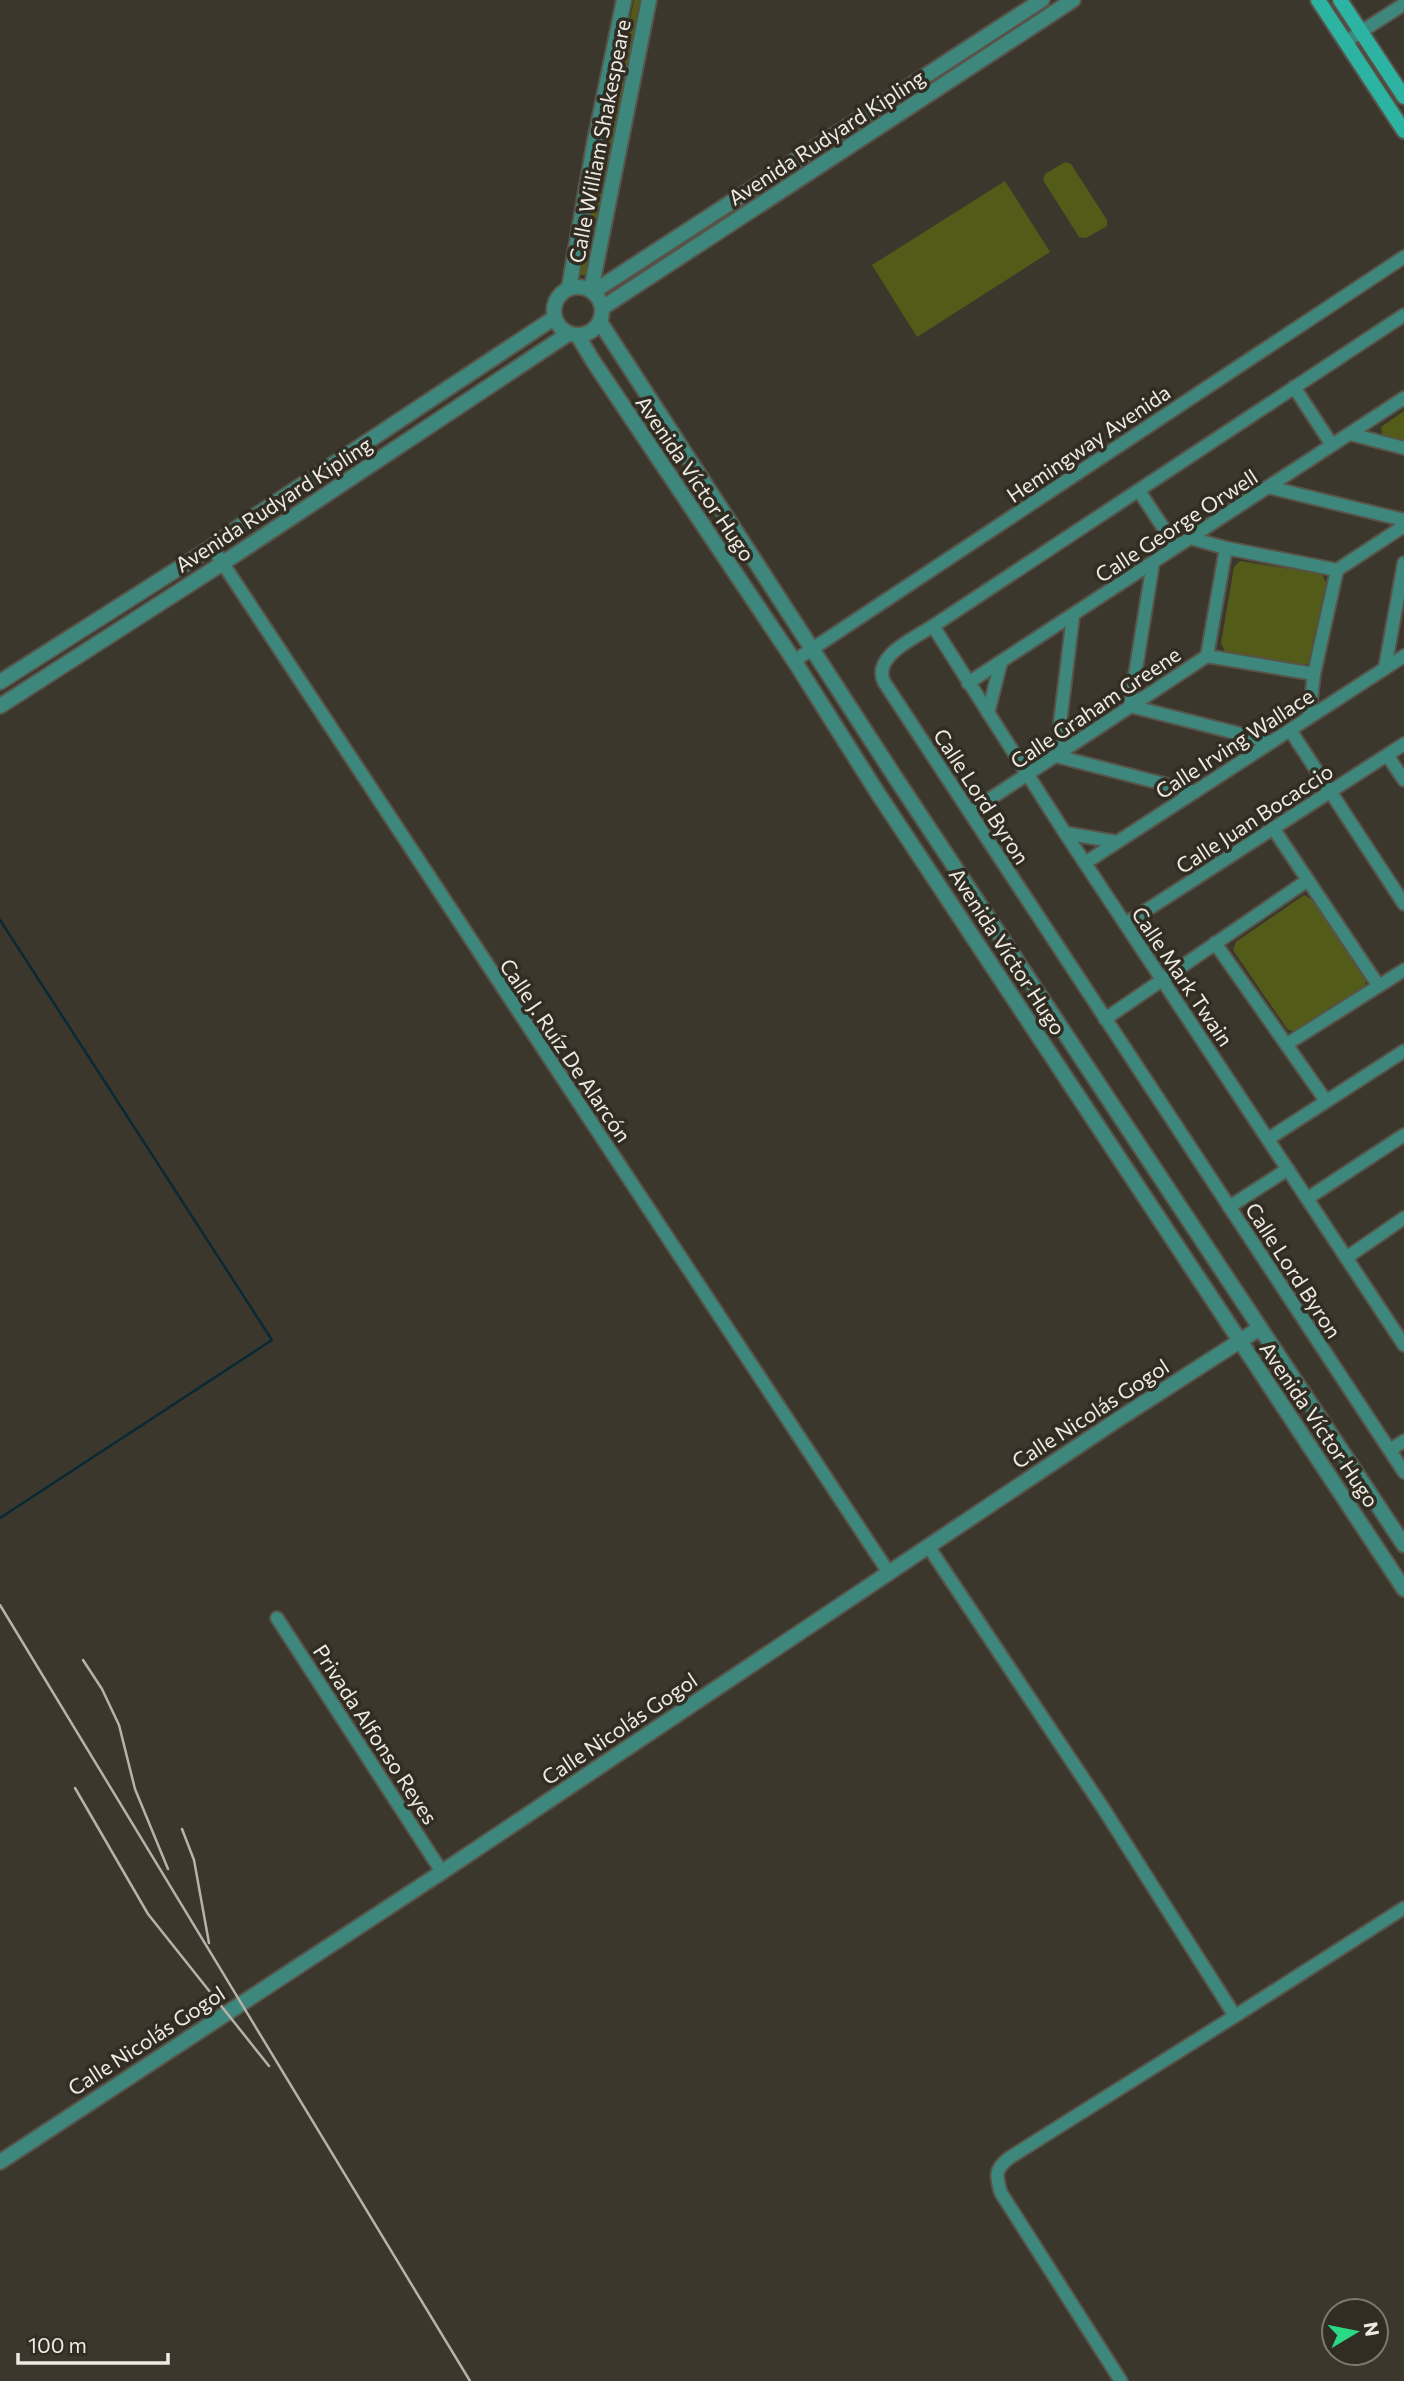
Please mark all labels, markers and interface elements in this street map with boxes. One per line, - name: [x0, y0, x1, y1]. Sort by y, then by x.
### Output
- street label: Calle William Shakespeare: [563, 17, 635, 265]
- street label: Avenida Rudyard Kipling: [723, 64, 929, 210]
- street label: Hemingway Avenida: [1001, 379, 1175, 507]
- street label: Avenida Víctor Hugo: [631, 390, 761, 566]
- street label: Avenida Rudyard Kipling: [170, 431, 376, 577]
- street label: Calle George Orwell: [1090, 463, 1262, 587]
- street label: Calle Graham Greene: [1005, 641, 1185, 773]
- street label: Calle Irving Wallace: [1150, 683, 1318, 803]
- street label: Calle Lord Byron: [929, 723, 1035, 869]
- street label: Calle Juan Bocaccio: [1171, 758, 1337, 878]
- street label: Avenida Víctor Hugo: [945, 863, 1071, 1039]
- street label: Calle Mark Twain: [1127, 901, 1239, 1051]
- street label: Calle J. Ruíz De Alarcón: [495, 953, 637, 1147]
- street label: Calle Lord Byron: [1241, 1197, 1347, 1343]
- street label: Avenida Víctor Hugo: [1255, 1336, 1385, 1512]
- street label: Calle Nicolás Gogol: [1007, 1353, 1173, 1473]
- street label: Privada Alfonso Reyes: [309, 1639, 443, 1829]
- street label: Calle Nicolás Gogol: [537, 1667, 701, 1789]
- street label: Calle Nicolás Gogol: [63, 1980, 229, 2100]
- north arrow: [1320, 2297, 1390, 2367]
- text: N: [1360, 2320, 1385, 2338]
- scale bar: [18, 2322, 168, 2366]
- text: 100 m: [28, 2332, 87, 2357]

